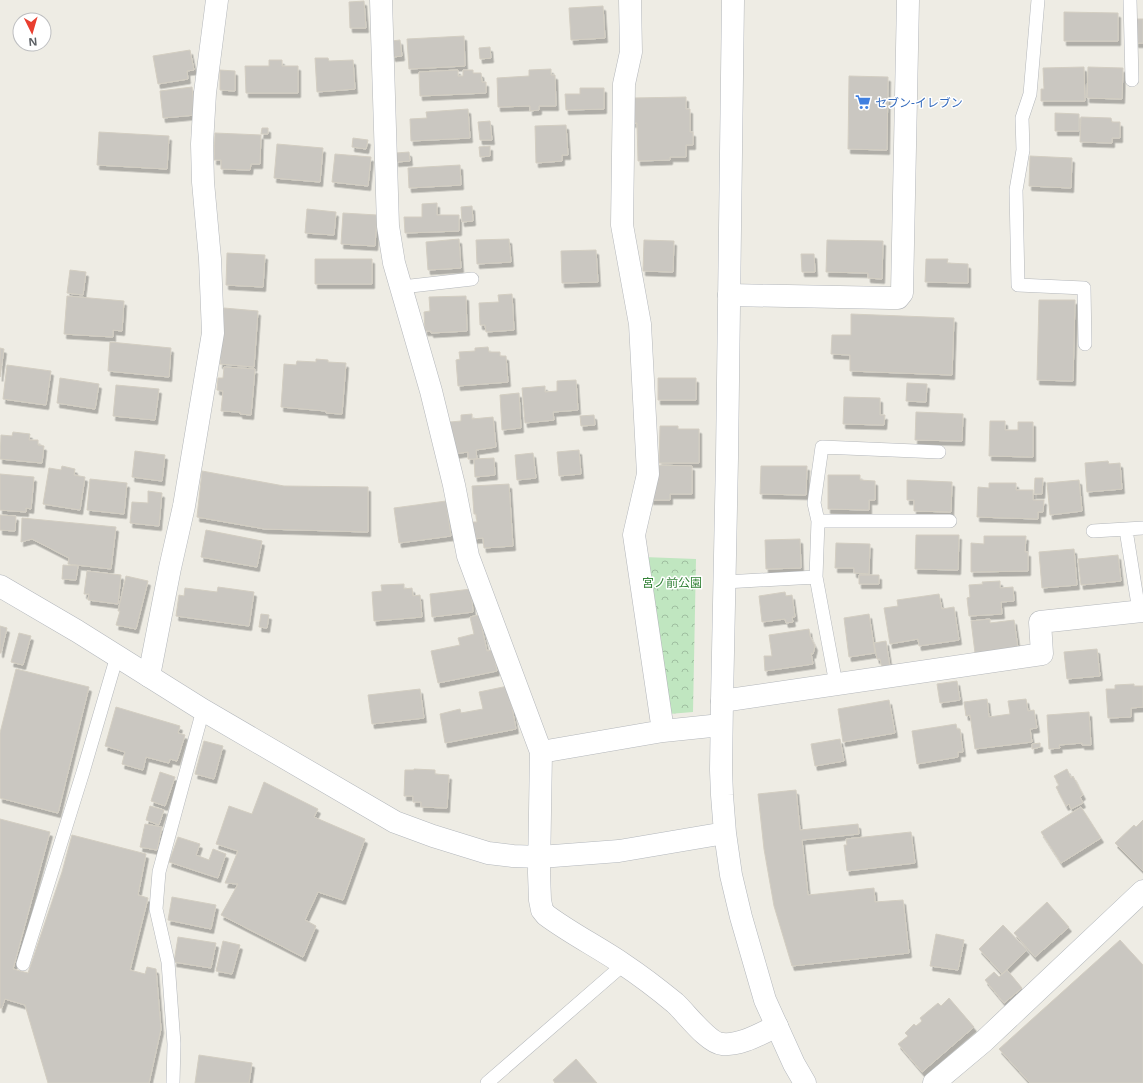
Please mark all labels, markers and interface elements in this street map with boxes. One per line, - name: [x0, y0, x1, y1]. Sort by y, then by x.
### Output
- north arrow: [12, 12, 52, 52]
- text: N: [28, 35, 38, 50]
- supermarket icon: セブン-イレブン: [854, 93, 872, 111]
- place label: セブン-イレブン: [875, 94, 963, 111]
- park label: 宮ノ前公園: [642, 574, 702, 591]

